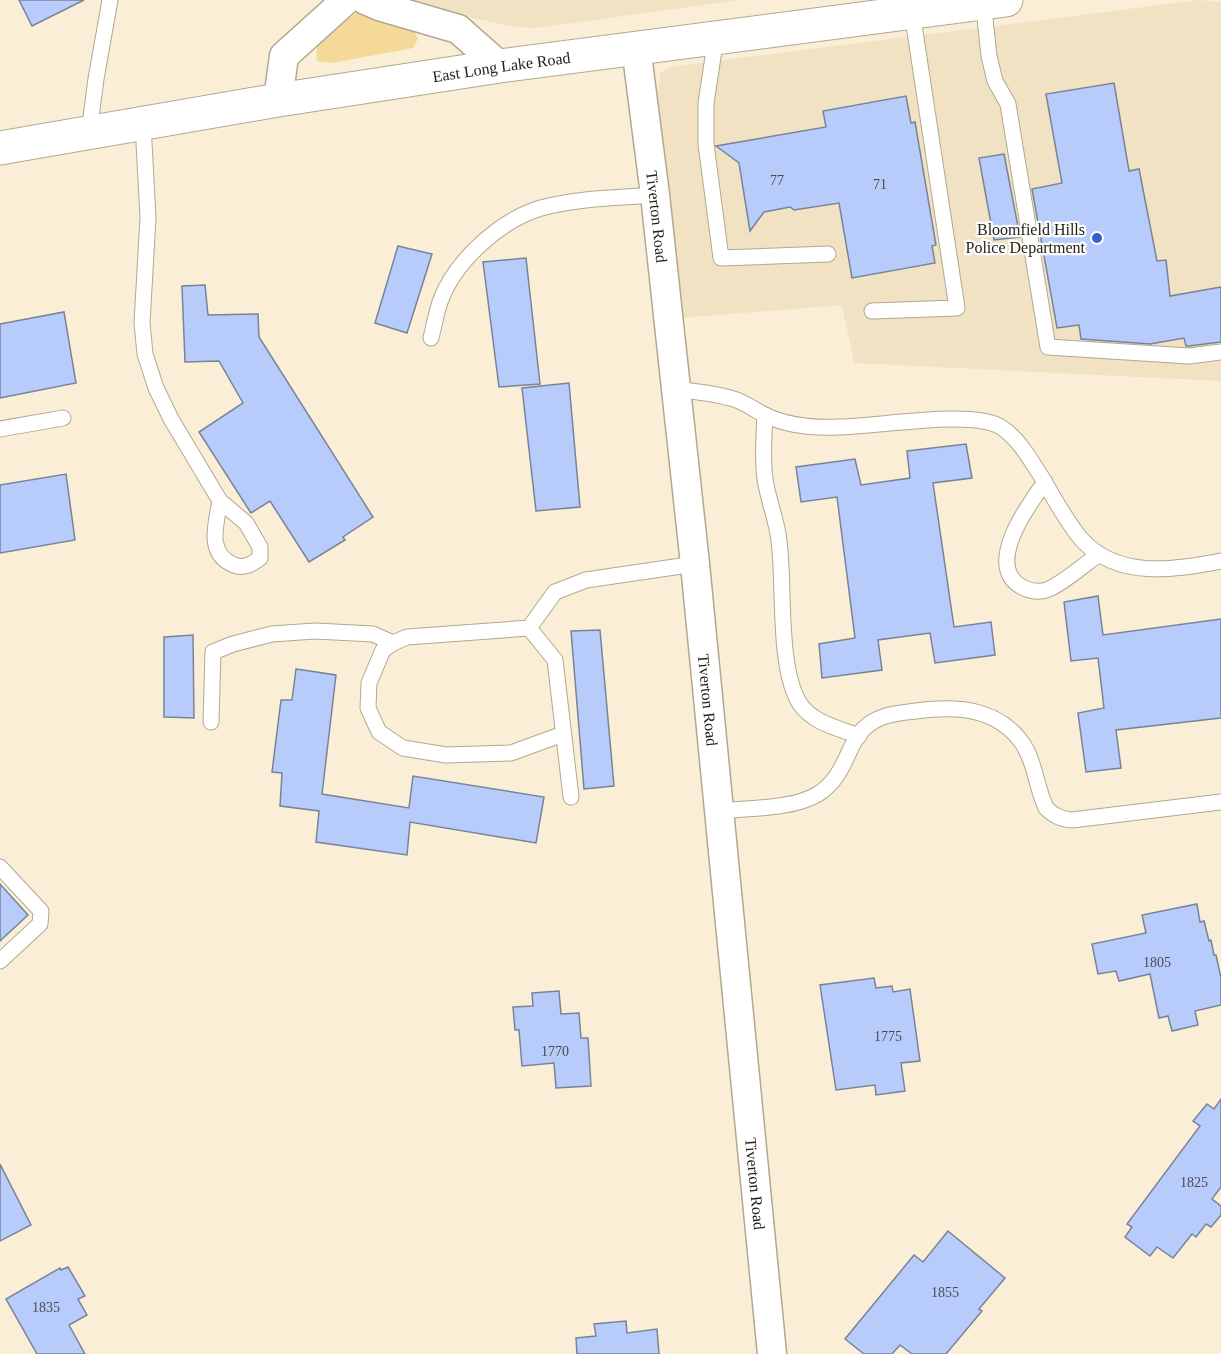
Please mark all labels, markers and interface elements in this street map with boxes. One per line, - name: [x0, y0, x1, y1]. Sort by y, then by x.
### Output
- street label: East Long Lake Road: [431, 48, 571, 85]
- street label: Tiverton Road: [643, 170, 671, 263]
- house number: 77: [770, 173, 784, 188]
- house number: 71: [873, 177, 887, 192]
- place label: Bloomfield Hills Police Department: [965, 221, 1086, 257]
- marker: Bloomfield Hills Police Department: [1090, 231, 1104, 245]
- street label: Tiverton Road: [695, 653, 721, 747]
- house number: 1805: [1143, 955, 1171, 970]
- house number: 1775: [874, 1029, 902, 1044]
- house number: 1770: [541, 1044, 569, 1059]
- street label: Tiverton Road: [742, 1137, 768, 1230]
- house number: 1825: [1180, 1175, 1208, 1190]
- house number: 1855: [931, 1285, 959, 1300]
- house number: 1835: [32, 1300, 60, 1315]

